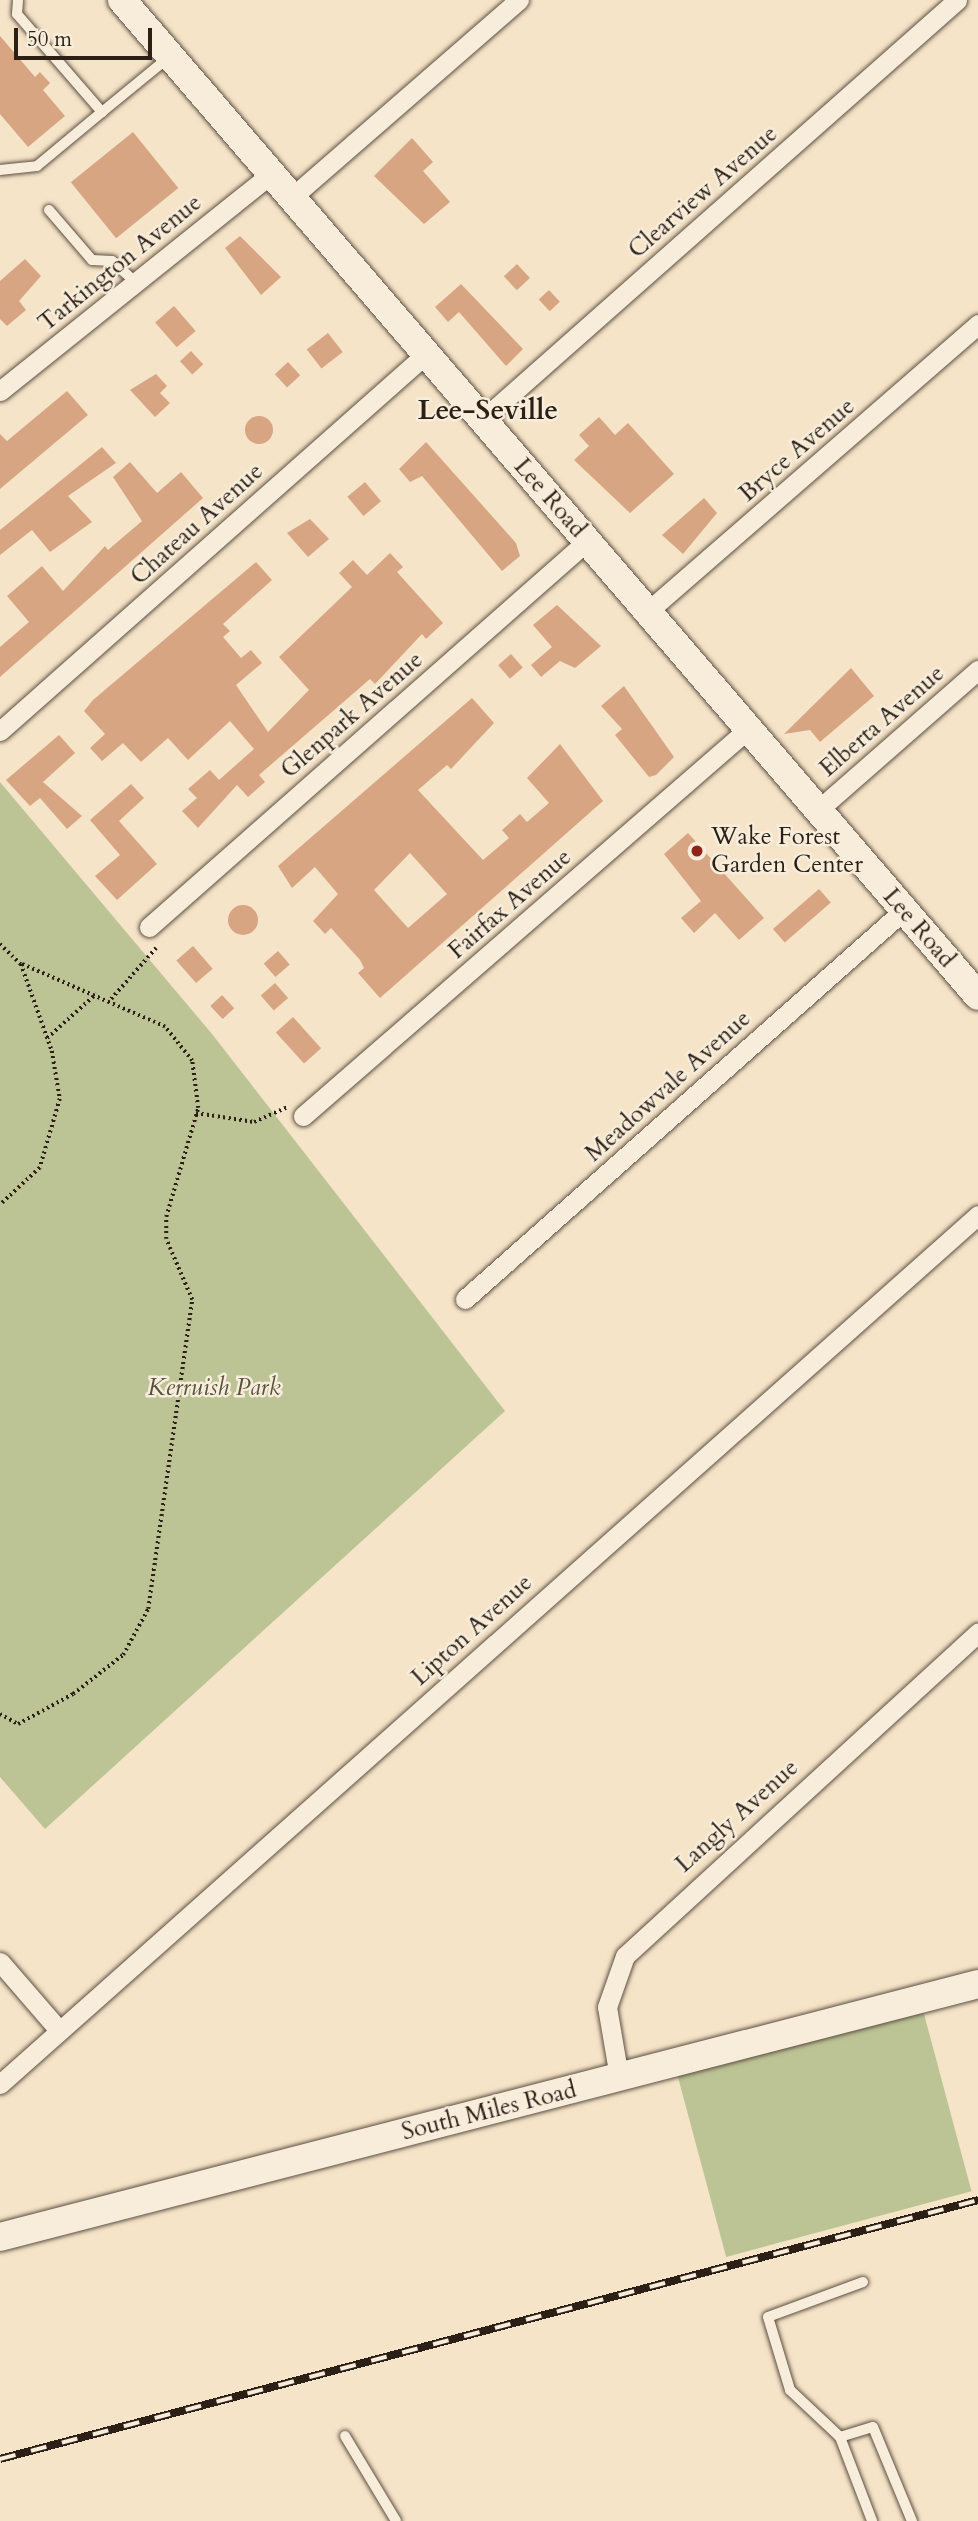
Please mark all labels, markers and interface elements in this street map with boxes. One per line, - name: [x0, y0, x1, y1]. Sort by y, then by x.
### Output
- scale bar: [18, 14, 156, 58]
- text: 50 m: [27, 25, 72, 54]
- street label: Clearview Avenue: [623, 120, 783, 264]
- street label: Tarkington Avenue: [32, 188, 208, 338]
- street label: Bryce Avenue: [733, 392, 861, 508]
- district label: Lee-Seville: [418, 393, 558, 427]
- street label: Lee Road: [508, 453, 592, 543]
- street label: Chateau Avenue: [125, 457, 269, 591]
- street label: Glenpark Avenue: [275, 646, 429, 784]
- street label: Elberta Avenue: [814, 659, 950, 783]
- place label: Wake Forest Garden Center: [711, 823, 863, 879]
- street label: Fairfax Avenue: [443, 843, 577, 965]
- marker: Wake Forest Garden Center: [689, 843, 705, 859]
- street label: Lee Road: [877, 883, 961, 973]
- street label: Meadowvale Avenue: [579, 1004, 757, 1168]
- park label: Kerruish Park: [147, 1374, 281, 1402]
- street label: Lipton Avenue: [406, 1568, 538, 1692]
- street label: Langly Avenue: [670, 1753, 804, 1879]
- street label: South Miles Road: [399, 2075, 579, 2147]

